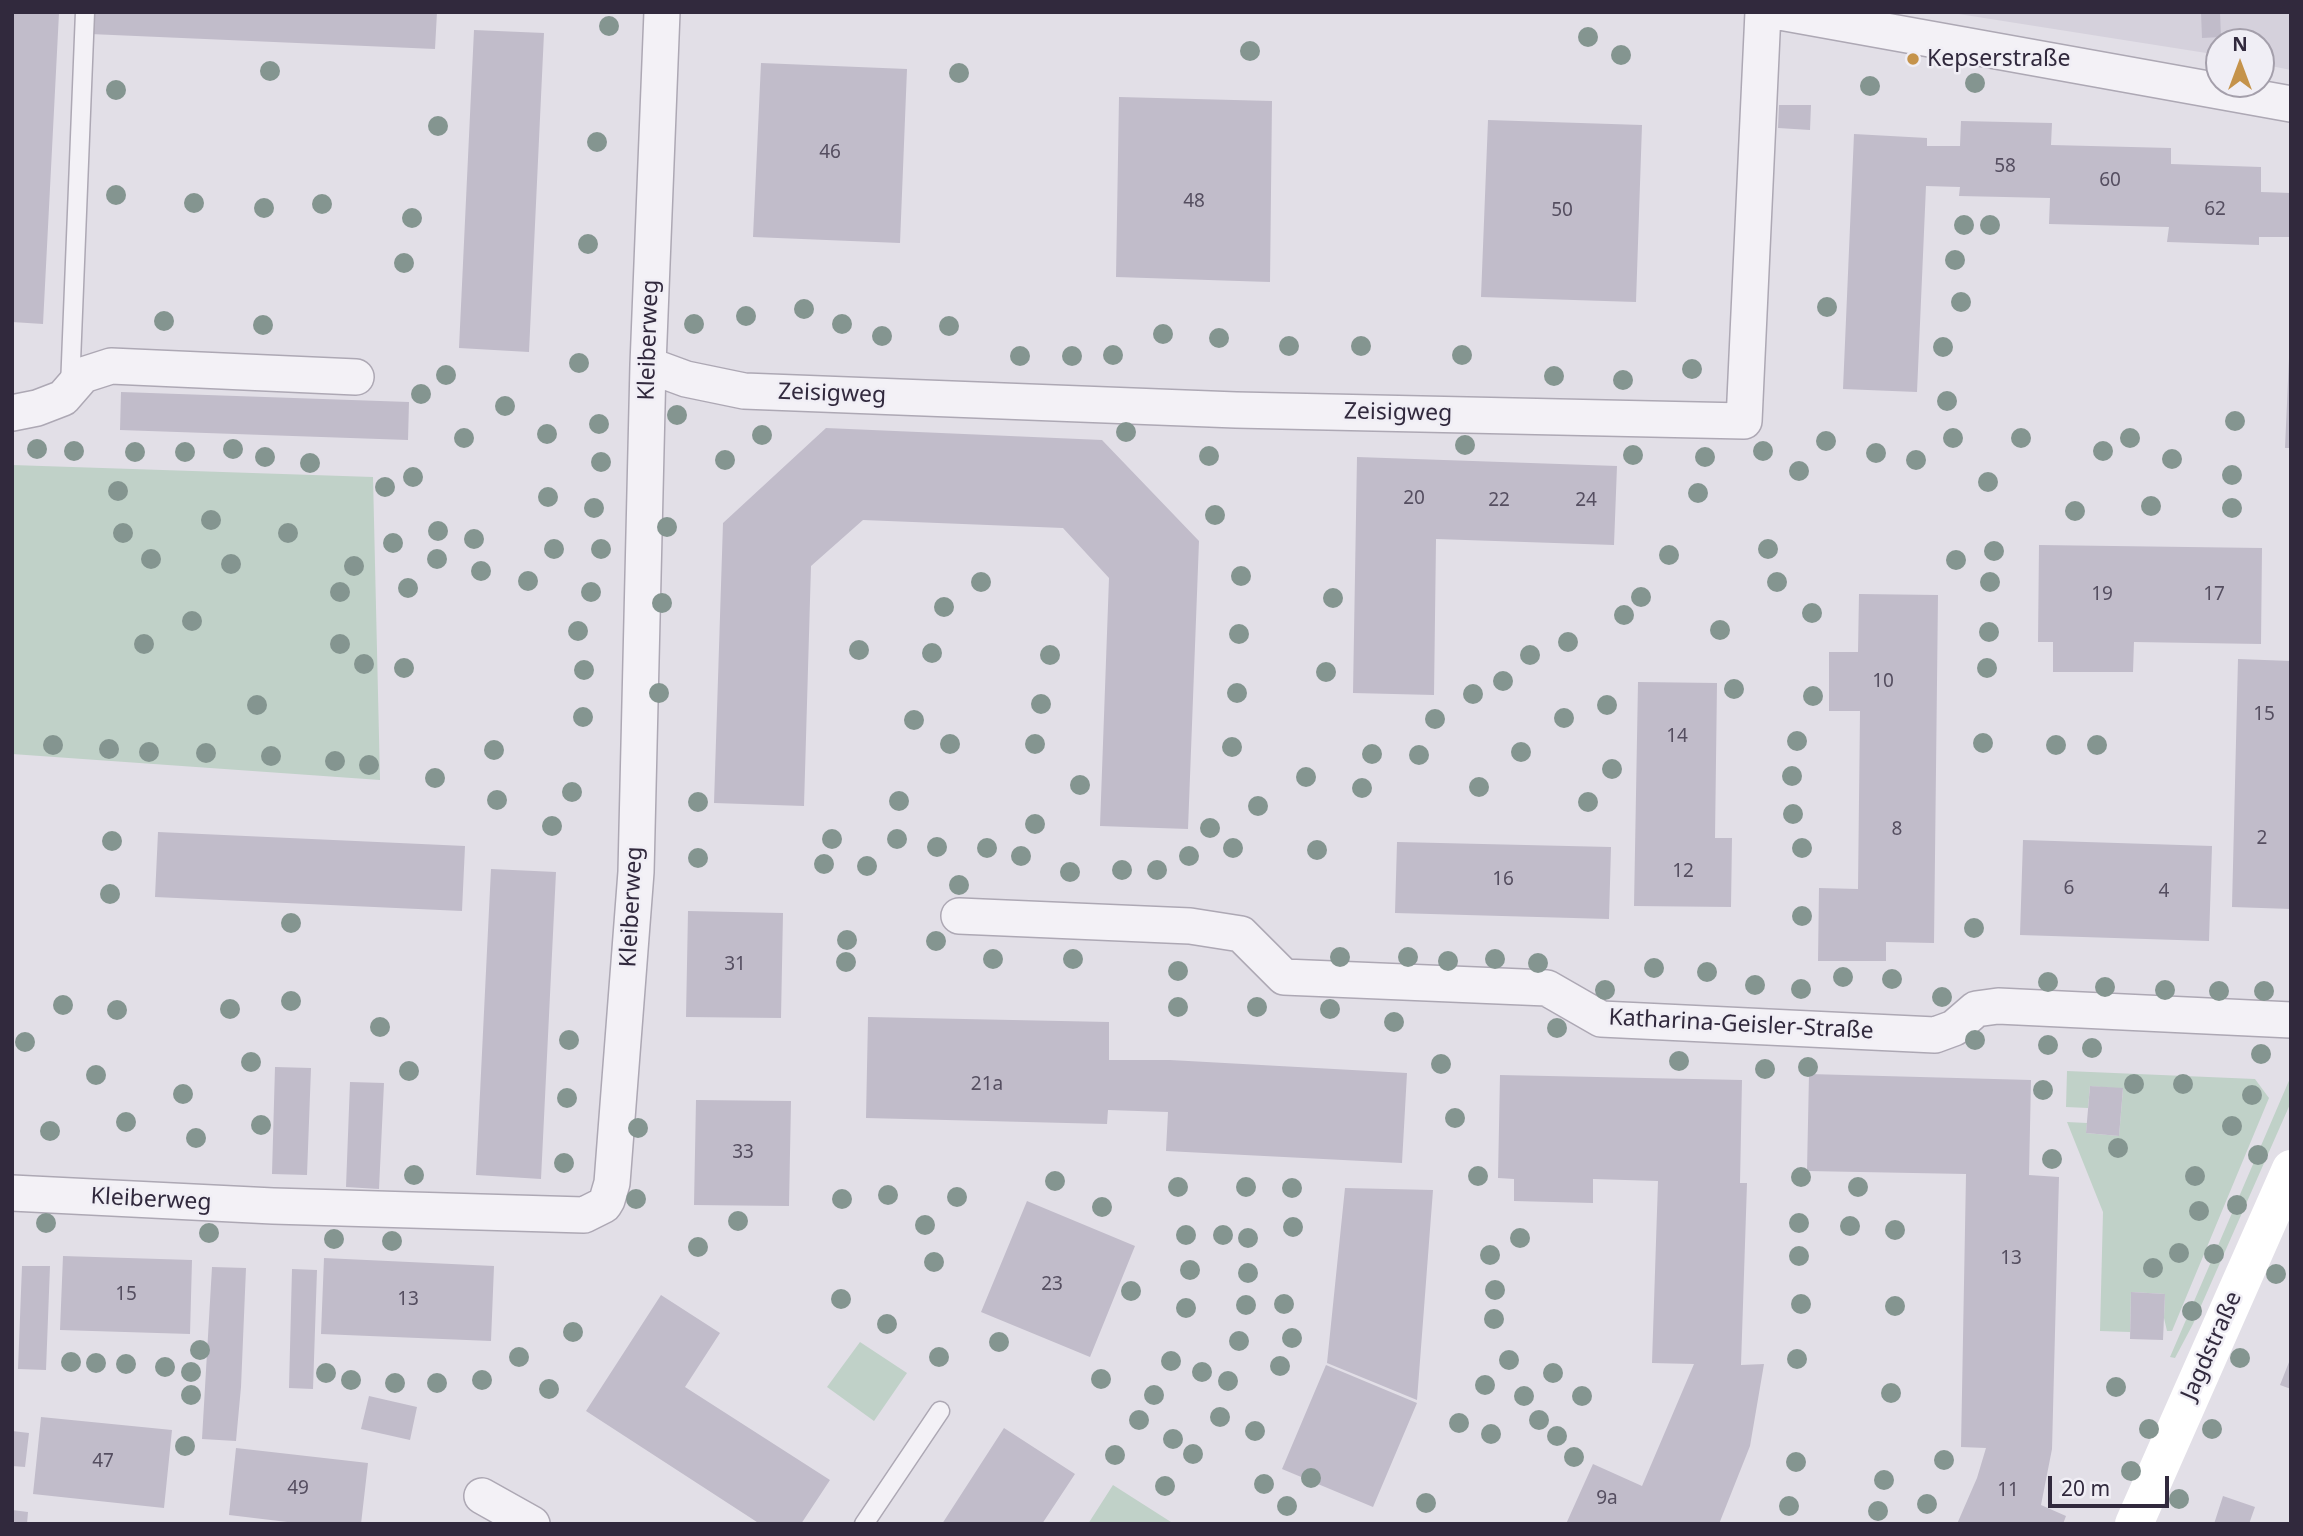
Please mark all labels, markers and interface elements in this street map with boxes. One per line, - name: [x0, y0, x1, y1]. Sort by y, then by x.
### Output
- north arrow: [2205, 28, 2275, 98]
- text: N: [2232, 31, 2248, 57]
- place label: Kepserstraße: [1927, 45, 2071, 73]
- marker: Kepserstraße: [1905, 51, 1921, 67]
- house number: 46: [819, 142, 841, 164]
- house number: 58: [1994, 156, 2016, 178]
- house number: 60: [2099, 170, 2121, 192]
- house number: 48: [1183, 191, 1205, 213]
- house number: 62: [2204, 199, 2226, 221]
- house number: 50: [1551, 200, 1573, 222]
- street label: Kleiberweg: [633, 279, 665, 401]
- street label: Zeisigweg: [777, 378, 887, 410]
- street label: Zeisigweg: [1344, 398, 1452, 428]
- house number: 20: [1403, 488, 1425, 510]
- house number: 22: [1488, 490, 1510, 512]
- house number: 24: [1575, 490, 1597, 512]
- house number: 19: [2091, 584, 2113, 606]
- house number: 17: [2203, 584, 2225, 606]
- house number: 10: [1872, 671, 1894, 693]
- house number: 15: [2253, 704, 2275, 726]
- house number: 14: [1666, 726, 1688, 748]
- house number: 8: [1892, 819, 1902, 841]
- house number: 2: [2257, 828, 2267, 850]
- street label: Kleiberweg: [615, 846, 649, 968]
- house number: 12: [1672, 861, 1694, 883]
- house number: 16: [1492, 869, 1514, 891]
- house number: 6: [2064, 878, 2074, 900]
- house number: 4: [2159, 881, 2169, 903]
- house number: 31: [724, 954, 746, 976]
- street label: Katharina-Geisler-Straße: [1608, 1004, 1874, 1046]
- house number: 21a: [971, 1074, 1003, 1096]
- house number: 33: [732, 1142, 754, 1164]
- street label: Kleiberweg: [90, 1183, 212, 1217]
- house number: 13: [2000, 1248, 2022, 1270]
- house number: 23: [1041, 1274, 1063, 1296]
- house number: 15: [115, 1284, 137, 1306]
- street label: Jagdstraße: [2176, 1287, 2248, 1405]
- house number: 13: [397, 1289, 419, 1311]
- house number: 47: [92, 1451, 114, 1473]
- scale bar: [2051, 1462, 2172, 1506]
- text: 20 m: [2061, 1474, 2110, 1502]
- house number: 49: [287, 1478, 309, 1500]
- house number: 11: [1997, 1480, 2019, 1502]
- house number: 9a: [1596, 1488, 1618, 1510]

